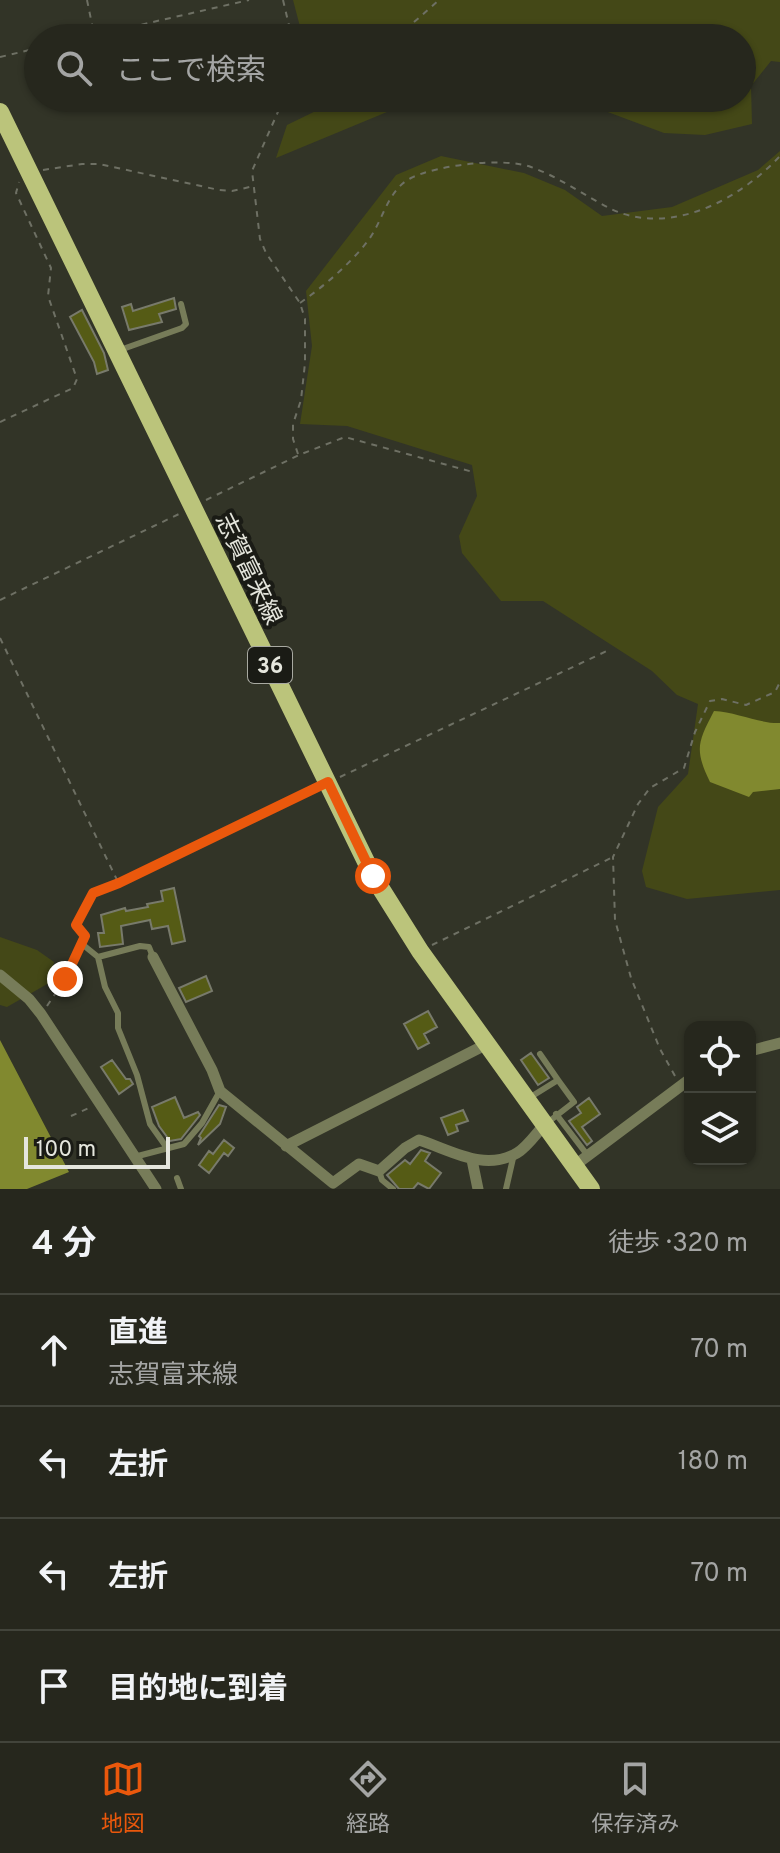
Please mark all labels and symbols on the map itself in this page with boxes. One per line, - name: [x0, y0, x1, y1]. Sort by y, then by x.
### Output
- street label: 志賀富来線: [207, 509, 287, 630]
- road number: 36: [248, 647, 292, 683]
- route start: [355, 858, 391, 894]
- route end: [47, 961, 83, 997]
- scale bar: [24, 1133, 170, 1169]

